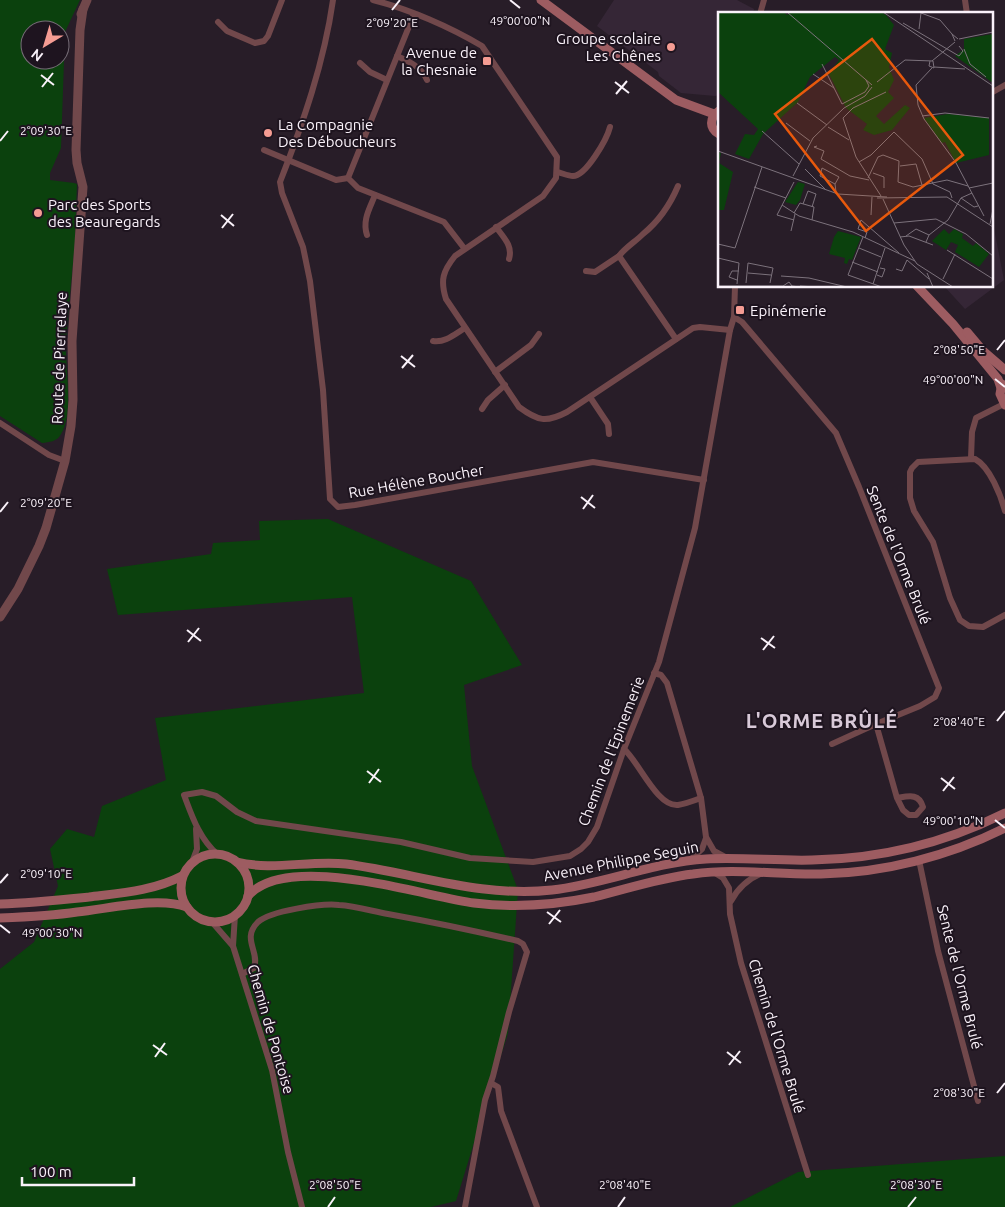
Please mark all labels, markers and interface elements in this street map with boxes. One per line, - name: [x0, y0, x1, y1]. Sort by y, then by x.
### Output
- inset map: [718, 12, 992, 288]
- text: 49°00'00"N: [490, 14, 550, 27]
- text: 2°09'20"E: [366, 16, 418, 29]
- north arrow: [20, 20, 70, 70]
- place label: Groupe scolaire Les Chênes: [556, 30, 661, 64]
- marker: Groupe scolaire Les Chênes: [665, 41, 677, 53]
- place label: Avenue de la Chesnaie: [401, 44, 477, 78]
- text: N: [28, 46, 46, 65]
- marker: Avenue de la Chesnaie: [481, 55, 493, 67]
- place label: La Compagnie Des Déboucheurs: [278, 116, 396, 150]
- text: 2°09'30"E: [20, 124, 72, 137]
- marker: La Compagnie Des Déboucheurs: [262, 127, 274, 139]
- place label: Parc des Sports des Beauregards: [48, 196, 160, 230]
- marker: Parc des Sports des Beauregards: [32, 207, 44, 219]
- street label: Route de Pierrelaye: [48, 292, 70, 424]
- place label: Epinémerie: [750, 302, 827, 319]
- marker: Epinémerie: [734, 304, 746, 316]
- text: 2°08'50"E: [933, 343, 985, 356]
- text: 49°00'00"N: [923, 373, 983, 386]
- street label: Rue Hélène Boucher: [347, 461, 485, 501]
- street label: Sente de l'Orme Brulé: [863, 483, 935, 627]
- text: 2°09'20"E: [20, 496, 72, 509]
- street label: Chemin de l'Epinemerie: [575, 674, 647, 828]
- district label: L'ORME BRÛLÉ: [746, 708, 898, 732]
- text: 2°08'40"E: [933, 715, 985, 728]
- text: 49°00'10"N: [923, 814, 983, 827]
- street label: Avenue Philippe Seguin: [542, 838, 700, 884]
- text: 2°09'10"E: [20, 867, 72, 880]
- street label: Sente de l'Orme Brulé: [934, 903, 986, 1051]
- text: 49°00'30"N: [22, 926, 82, 939]
- street label: Chemin de l'Orme Brulé: [745, 957, 809, 1115]
- street label: Chemin de Pontoise: [244, 962, 298, 1096]
- text: 2°08'30"E: [933, 1086, 985, 1099]
- scale bar: [22, 1154, 135, 1186]
- text: 100 m: [30, 1163, 72, 1180]
- text: 2°08'50"E: [309, 1178, 361, 1191]
- text: 2°08'40"E: [599, 1178, 651, 1191]
- text: 2°08'30"E: [890, 1178, 942, 1191]

